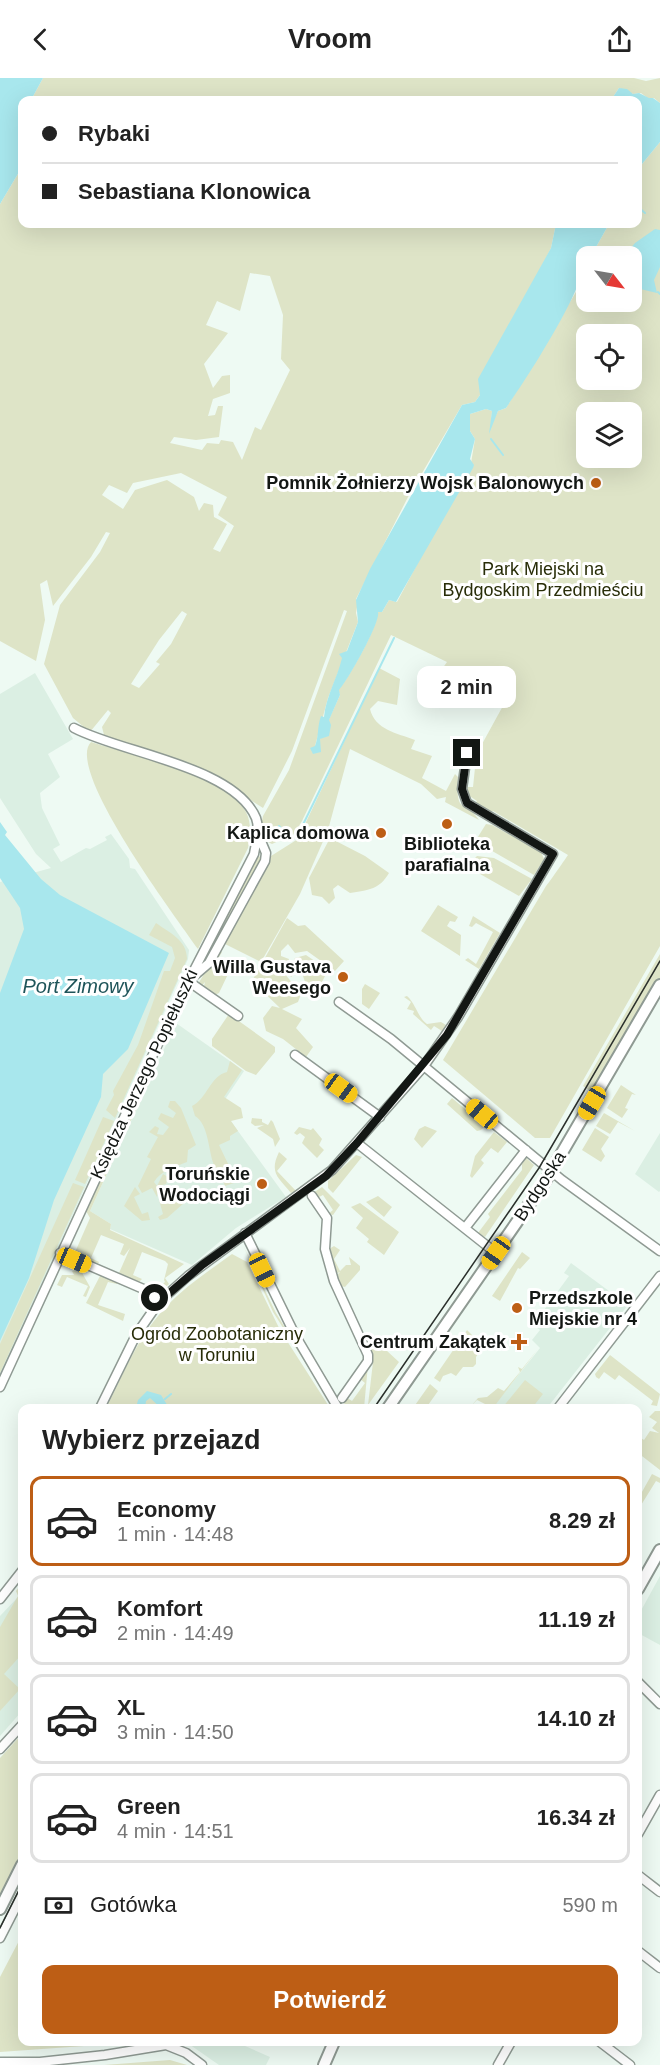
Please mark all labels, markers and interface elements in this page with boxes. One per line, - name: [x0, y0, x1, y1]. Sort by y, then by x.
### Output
- icon: back: [24, 23, 57, 56]
- icon: share: [603, 23, 636, 56]
- text: Vroom: [288, 24, 372, 54]
- text: Rybaki: [78, 121, 150, 146]
- text: Sebastiana Klonowica: [78, 179, 310, 204]
- north arrow: [576, 246, 642, 312]
- map controls: [576, 246, 642, 468]
- button: locate: [576, 324, 642, 390]
- button: layers: [576, 402, 642, 468]
- place label: Pomnik Żołnierzy Wojsk Balonowych: [266, 473, 584, 493]
- marker: Pomnik Żołnierzy Wojsk Balonowych: [589, 476, 603, 490]
- park label: Park Miejski na Bydgoskim Przedmieściu: [442, 559, 644, 600]
- callout: 2 min: [418, 666, 516, 708]
- text: 2 min: [440, 676, 493, 698]
- route end: [453, 739, 480, 766]
- marker: Biblioteka parafialna: [440, 817, 454, 831]
- place label: Kaplica domowa: [227, 823, 370, 843]
- marker: Kaplica domowa: [374, 826, 388, 840]
- place label: Biblioteka parafialna: [404, 834, 491, 875]
- place label: Willa Gustava Weesego: [213, 957, 332, 998]
- street label: Księdza Jerzego Popiełuszki: [87, 966, 201, 1182]
- marker: Willa Gustava Weesego: [336, 970, 350, 984]
- water label: Port Zimowy: [22, 975, 135, 997]
- car: [321, 1070, 361, 1106]
- car: [575, 1083, 609, 1123]
- car: [462, 1096, 502, 1132]
- street label: Bydgoska: [510, 1147, 570, 1225]
- place label: Toruńskie Wodociągi: [159, 1164, 250, 1205]
- marker: Toruńskie Wodociągi: [255, 1177, 269, 1191]
- car: [478, 1233, 514, 1273]
- car: [54, 1245, 94, 1275]
- car: [246, 1250, 278, 1290]
- route start: [141, 1284, 168, 1311]
- place label: Przedszkole Miejskie nr 4: [529, 1288, 637, 1329]
- marker: Przedszkole Miejskie nr 4: [510, 1301, 524, 1315]
- park label: Ogród Zoobotaniczny w Toruniu: [131, 1324, 303, 1365]
- place label: Centrum Zakątek: [360, 1332, 507, 1352]
- marker: Centrum Zakątek: [510, 1333, 528, 1351]
- text: Wybierz przejazd: [42, 1425, 261, 1455]
- icon: car: [45, 1494, 99, 1548]
- text: Economy: [117, 1497, 216, 1522]
- text: 8.29 zł: [549, 1508, 615, 1533]
- text: 1 min · 14:48: [117, 1523, 234, 1545]
- icon: car: [45, 1593, 99, 1647]
- text: Komfort: [117, 1596, 203, 1621]
- text: 11.19 zł: [538, 1607, 615, 1632]
- text: 2 min · 14:49: [117, 1622, 234, 1644]
- icon: car: [45, 1692, 99, 1746]
- text: XL: [117, 1695, 145, 1720]
- text: 14.10 zł: [537, 1706, 615, 1731]
- text: 3 min · 14:50: [117, 1721, 234, 1743]
- icon: car: [45, 1791, 99, 1845]
- text: Green: [117, 1794, 181, 1819]
- text: 16.34 zł: [537, 1805, 615, 1830]
- text: 4 min · 14:51: [117, 1820, 234, 1842]
- icon: cash: [42, 1889, 75, 1922]
- text: Gotówka: [90, 1892, 177, 1917]
- text: 590 m: [562, 1894, 618, 1916]
- button: Potwierdź: [42, 1965, 618, 2034]

